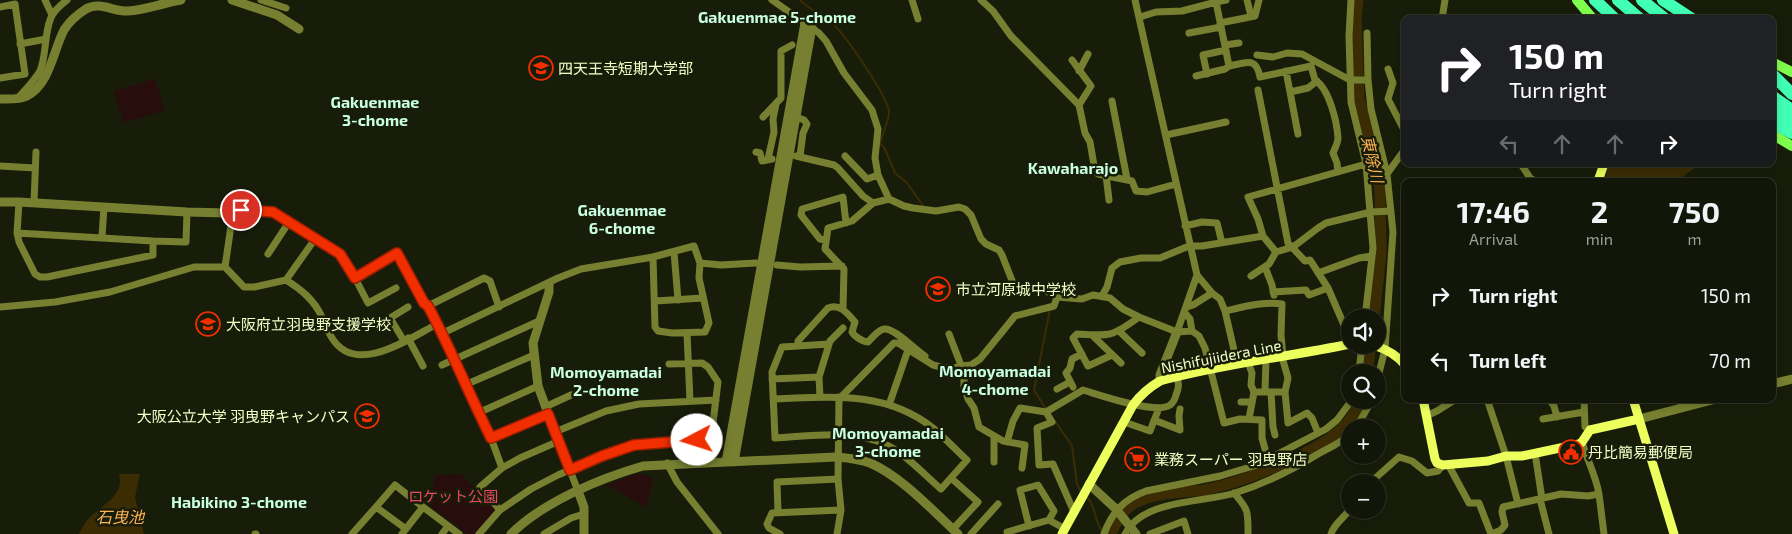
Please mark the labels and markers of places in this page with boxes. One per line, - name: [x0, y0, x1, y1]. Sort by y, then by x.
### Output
- school or university icon: 四天王寺短期大学部: [528, 55, 554, 81]
- place label: 四天王寺短期大学部: [558, 59, 693, 77]
- pin: [220, 189, 262, 231]
- school or university icon: 市立河原城中学校: [925, 276, 951, 302]
- place label: 市立河原城中学校: [956, 280, 1076, 298]
- school or university icon: 大阪府立羽曳野支援学校: [195, 311, 221, 337]
- place label: 大阪府立羽曳野支援学校: [226, 315, 391, 333]
- school or university icon: 大阪公立大学 羽曳野キャンパス: [354, 403, 380, 429]
- place label: 大阪公立大学 羽曳野キャンパス: [137, 407, 350, 425]
- public building icon: 丹比簡易郵便局: [1558, 439, 1584, 465]
- place label: 丹比簡易郵便局: [1588, 443, 1693, 461]
- supermarket icon: 業務スーパー 羽曳野店: [1124, 446, 1150, 472]
- place label: 業務スーパー 羽曳野店: [1154, 450, 1307, 468]

